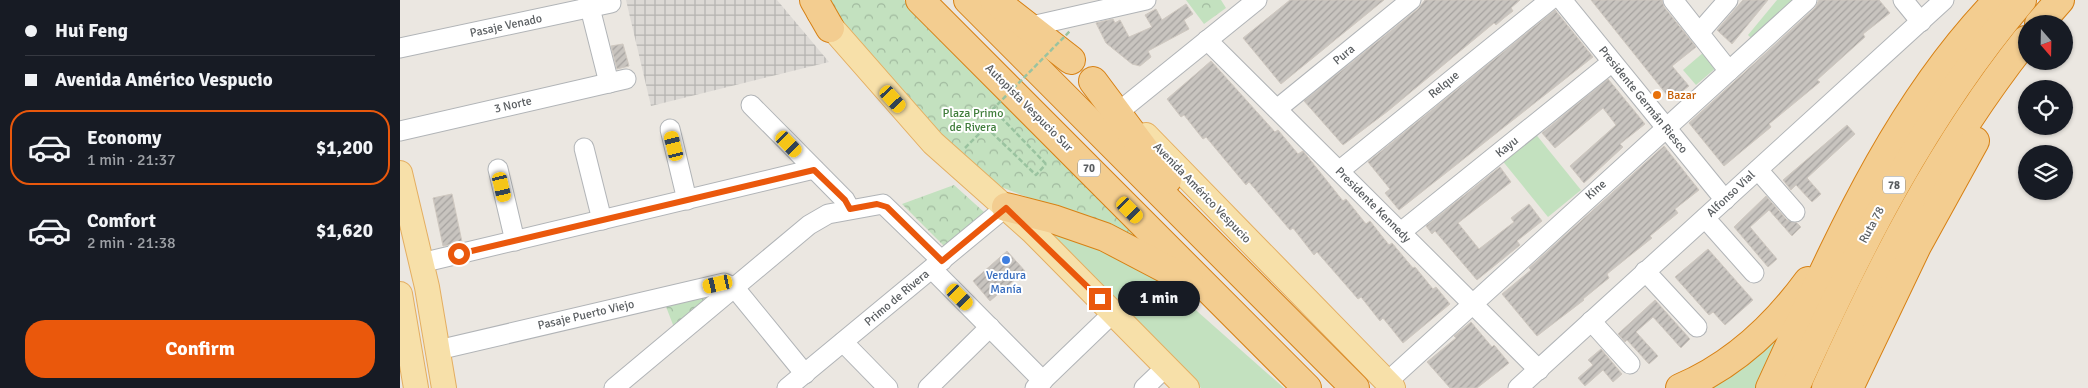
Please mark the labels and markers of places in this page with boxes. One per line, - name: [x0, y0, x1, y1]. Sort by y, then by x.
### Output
- place label: Bazar: [1667, 88, 1697, 103]
- marker: Bazar: [1651, 89, 1663, 101]
- marker: Verdura Manía: [1000, 254, 1012, 266]
- place label: Verdura Manía: [986, 268, 1026, 297]

